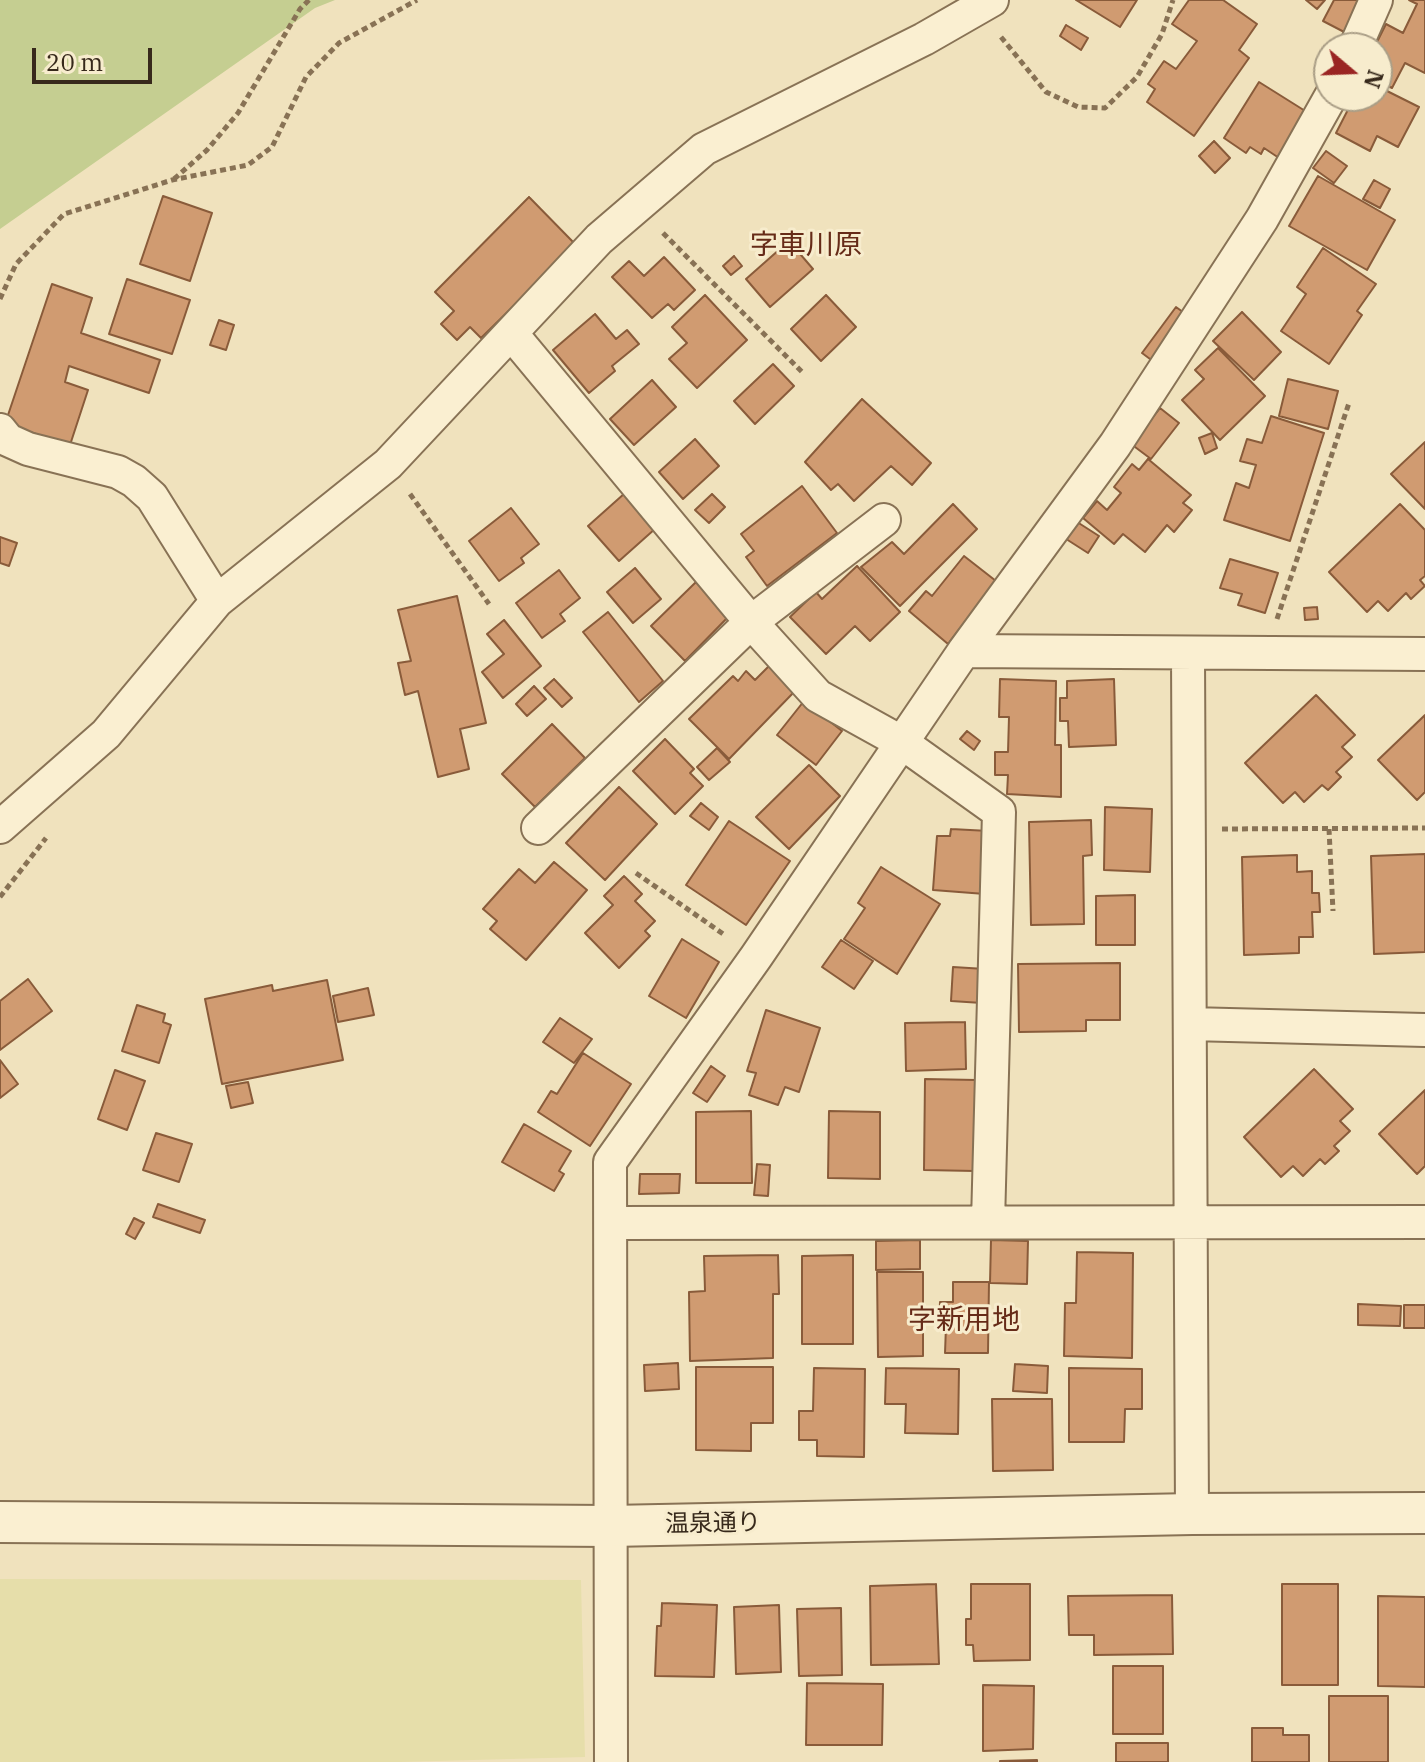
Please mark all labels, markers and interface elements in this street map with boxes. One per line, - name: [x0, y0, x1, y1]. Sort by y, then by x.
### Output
- scale bar: [36, 32, 156, 82]
- north arrow: [1313, 32, 1393, 112]
- text: 20 m: [46, 46, 103, 78]
- text: N: [1358, 66, 1391, 92]
- district label: 字車川原: [750, 229, 862, 263]
- district label: 字新用地: [908, 1304, 1020, 1338]
- street label: 温泉通り: [665, 1509, 761, 1539]

